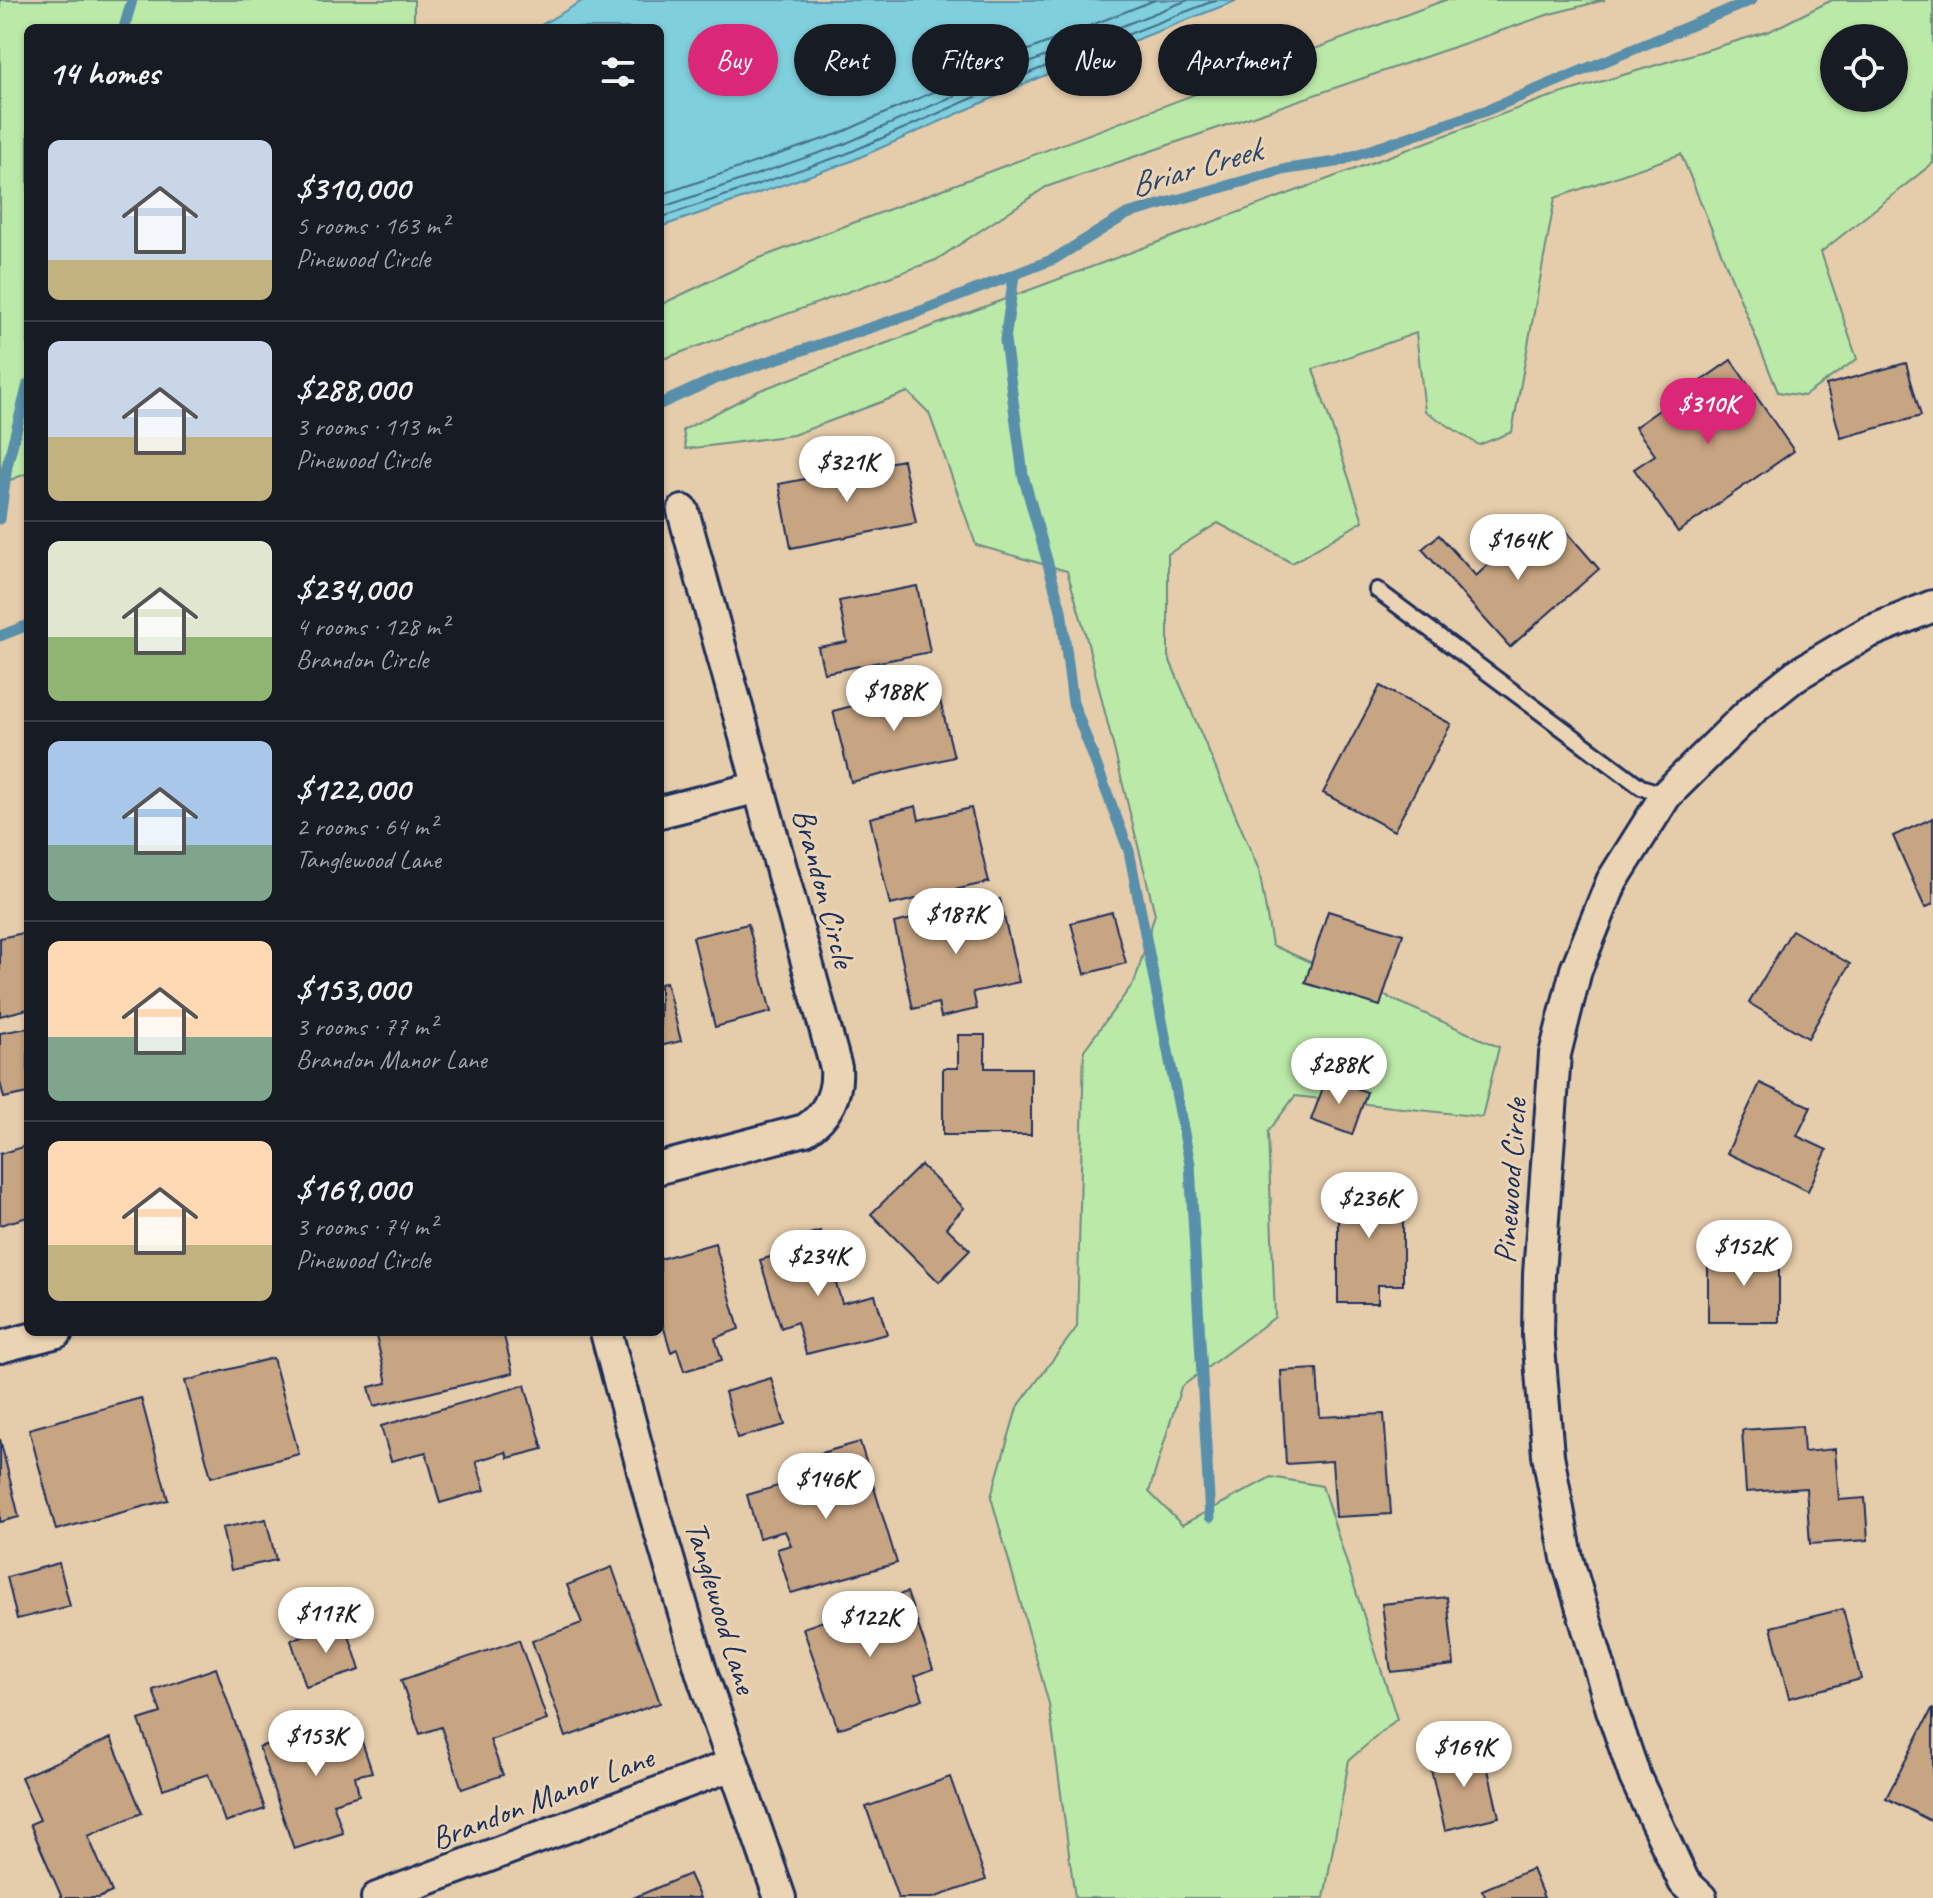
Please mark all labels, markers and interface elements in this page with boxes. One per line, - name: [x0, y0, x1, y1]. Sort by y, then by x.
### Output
- chip: Buy: [688, 24, 778, 96]
- chip: Rent: [794, 24, 896, 96]
- chip: Filters: [912, 24, 1029, 96]
- chip: New: [1045, 24, 1142, 96]
- chip: Apartment: [1158, 24, 1317, 96]
- map controls: [1820, 24, 1908, 112]
- button: locate: [1820, 24, 1908, 112]
- icon: filters: [596, 50, 640, 94]
- text: 14 homes: [48, 51, 159, 94]
- water label: Briar Creek: [1125, 126, 1271, 206]
- text: $310,000: [296, 166, 410, 209]
- icon: home: [112, 172, 208, 268]
- text: 5 rooms · 163 m²: [296, 209, 448, 242]
- text: Pinewood Circle: [296, 242, 430, 275]
- text: $288,000: [296, 367, 410, 410]
- icon: home: [112, 373, 208, 469]
- pin: $310K: [1652, 378, 1764, 446]
- text: $310K: [1678, 387, 1738, 420]
- text: 3 rooms · 113 m²: [296, 410, 448, 443]
- pin: $321K: [791, 436, 903, 504]
- text: Pinewood Circle: [296, 443, 430, 476]
- text: $321K: [817, 445, 877, 478]
- pin: $164K: [1462, 514, 1574, 582]
- text: $164K: [1488, 523, 1548, 556]
- text: $234,000: [296, 567, 410, 610]
- icon: home: [112, 573, 208, 669]
- text: 4 rooms · 128 m²: [296, 610, 448, 643]
- text: Brandon Circle: [296, 643, 428, 676]
- pin: $188K: [838, 665, 950, 733]
- text: $188K: [864, 674, 924, 707]
- text: $122,000: [296, 767, 410, 810]
- icon: home: [112, 773, 208, 869]
- street label: Brandon Circle: [783, 804, 866, 974]
- text: 2 rooms · 64 m²: [296, 810, 437, 843]
- text: Tanglewood Lane: [296, 843, 441, 876]
- pin: $187K: [900, 888, 1012, 956]
- text: $187K: [926, 897, 986, 930]
- text: $153,000: [296, 967, 409, 1010]
- icon: home: [112, 973, 208, 1069]
- text: 3 rooms · 77 m²: [296, 1010, 437, 1043]
- pin: $288K: [1283, 1038, 1395, 1106]
- text: Brandon Manor Lane: [296, 1043, 487, 1076]
- text: $288K: [1309, 1047, 1369, 1080]
- street label: Pinewood Circle: [1484, 1095, 1536, 1265]
- text: $169,000: [296, 1167, 410, 1210]
- pin: $236K: [1313, 1172, 1425, 1240]
- icon: home: [112, 1173, 208, 1269]
- text: $236K: [1339, 1181, 1399, 1214]
- text: 3 rooms · 74 m²: [296, 1210, 437, 1243]
- pin: $152K: [1688, 1220, 1800, 1288]
- text: $152K: [1714, 1229, 1774, 1262]
- pin: $234K: [762, 1230, 874, 1298]
- text: $234K: [788, 1239, 848, 1272]
- text: Pinewood Circle: [296, 1243, 430, 1276]
- pin: $146K: [770, 1453, 882, 1521]
- text: $146K: [796, 1462, 856, 1495]
- street label: Tanglewood Lane: [675, 1516, 767, 1701]
- pin: $117K: [270, 1587, 382, 1655]
- pin: $122K: [814, 1591, 926, 1659]
- text: $117K: [296, 1596, 356, 1629]
- text: $122K: [840, 1600, 900, 1633]
- pin: $153K: [260, 1710, 372, 1778]
- text: $153K: [286, 1719, 346, 1752]
- pin: $169K: [1408, 1721, 1520, 1789]
- text: $169K: [1434, 1730, 1494, 1763]
- street label: Brandon Manor Lane: [425, 1736, 661, 1859]

